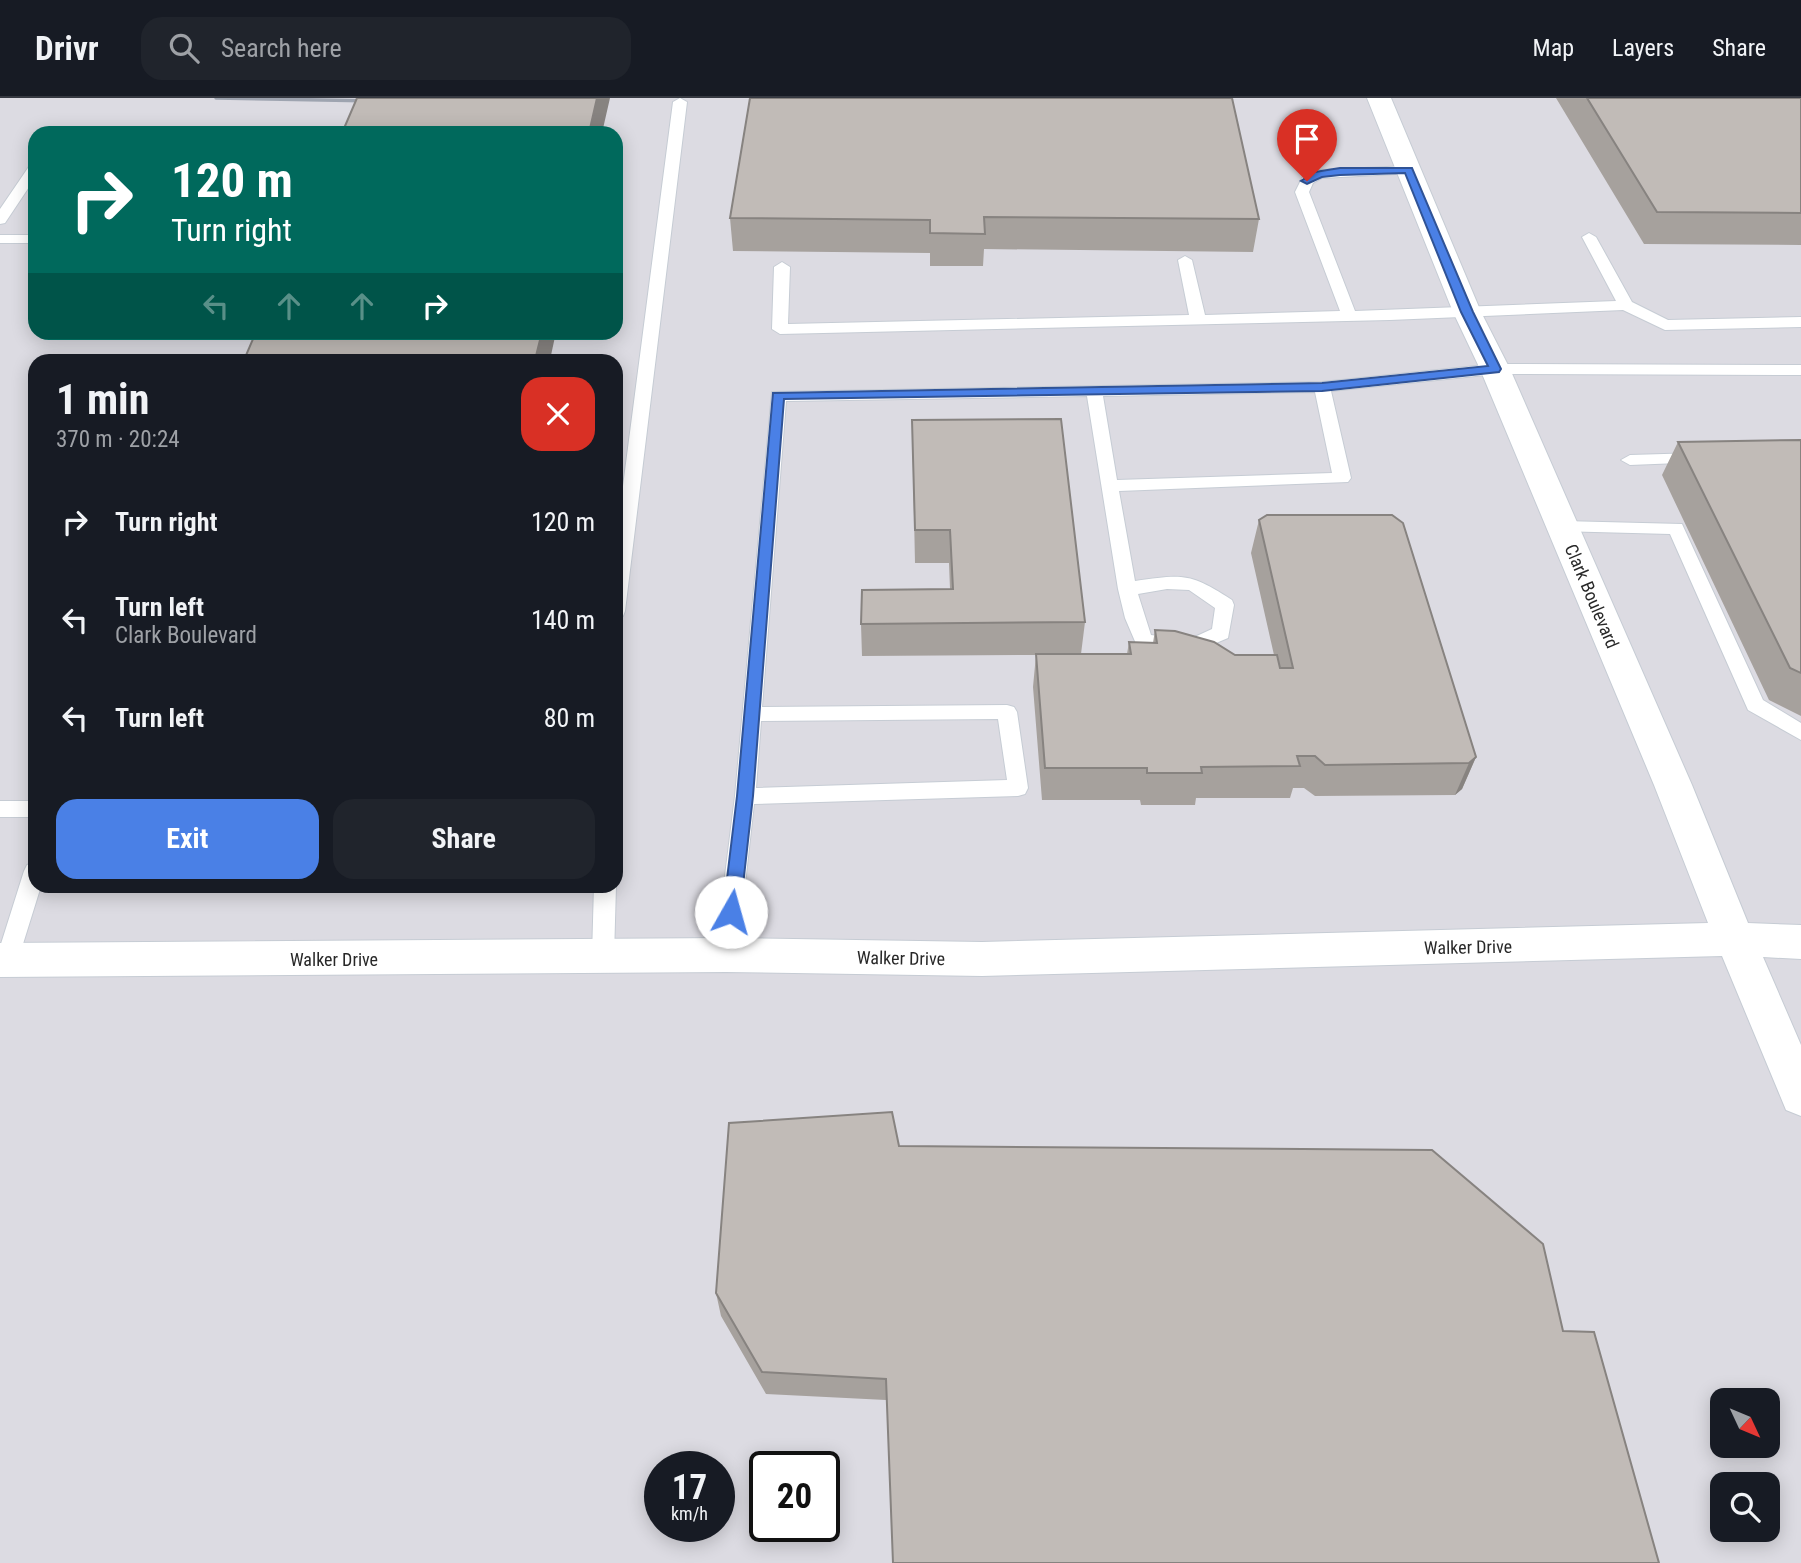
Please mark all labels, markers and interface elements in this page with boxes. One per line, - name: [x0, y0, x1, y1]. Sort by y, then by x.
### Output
- search box: [141, 17, 631, 80]
- text: Drivr: [35, 29, 99, 68]
- icon: search: [165, 29, 203, 67]
- text: Search here: [221, 33, 342, 63]
- text: Map: [1533, 34, 1574, 62]
- text: Layers: [1612, 34, 1674, 62]
- text: Share: [1712, 34, 1766, 62]
- pin: [1277, 109, 1337, 181]
- icon: arrive: [1288, 120, 1326, 158]
- text: 120 m: [171, 152, 293, 209]
- icon: right: [56, 154, 147, 245]
- text: Turn right: [171, 211, 292, 249]
- icon: left: [197, 287, 235, 325]
- icon: ahead: [270, 287, 308, 325]
- icon: ahead: [343, 287, 381, 325]
- icon: right: [416, 287, 454, 325]
- text: 1 min: [56, 375, 149, 424]
- button: close: [521, 377, 595, 451]
- text: 370 m · 20:24: [56, 426, 180, 453]
- icon: right: [56, 503, 94, 541]
- text: Turn right: [115, 507, 217, 537]
- text: 120 m: [531, 507, 595, 537]
- street label: Clark Boulevard: [1561, 541, 1623, 651]
- text: Turn left: [115, 592, 204, 622]
- icon: left: [56, 601, 94, 639]
- text: 140 m: [531, 605, 595, 635]
- text: Clark Boulevard: [115, 622, 257, 649]
- icon: left: [56, 699, 94, 737]
- text: Turn left: [115, 703, 204, 733]
- text: 80 m: [544, 703, 595, 733]
- button: Exit: [56, 799, 319, 879]
- button: Share: [333, 799, 595, 879]
- position arrow: [694, 875, 768, 949]
- street label: Walker Drive: [1424, 936, 1512, 958]
- street label: Walker Drive: [857, 947, 945, 969]
- street label: Walker Drive: [290, 949, 378, 970]
- north arrow: [1710, 1388, 1780, 1458]
- map controls: [1710, 1388, 1780, 1542]
- speed limit sign: 20: [749, 1451, 840, 1542]
- text: 17: [672, 1467, 707, 1508]
- button: search: [1710, 1472, 1780, 1542]
- text: km/h: [671, 1503, 708, 1524]

